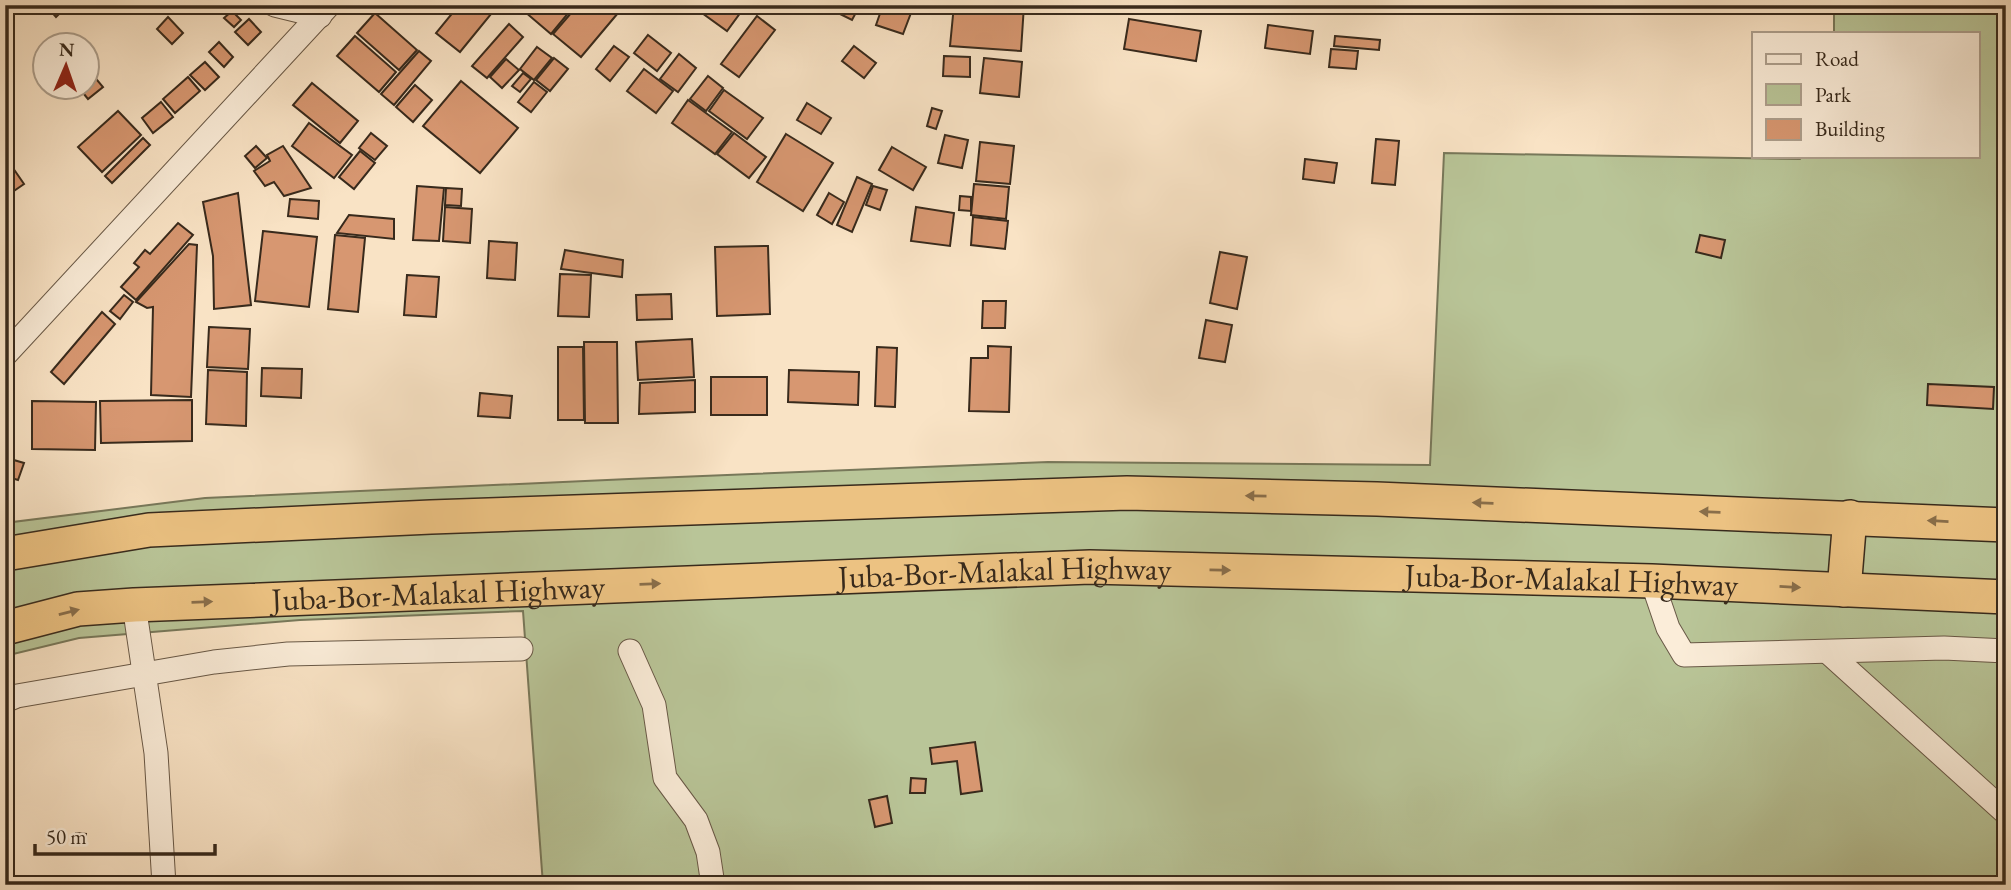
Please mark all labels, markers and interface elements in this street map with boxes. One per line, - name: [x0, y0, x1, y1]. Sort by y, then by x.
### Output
- north arrow: [32, 32, 102, 102]
- legend: [1752, 32, 1980, 158]
- text: N: [58, 37, 75, 62]
- text: Road: [1815, 45, 1859, 72]
- text: Park: [1815, 81, 1852, 108]
- text: Building: [1815, 115, 1885, 142]
- one-way arrow: [1244, 490, 1266, 502]
- one-way arrow: [1472, 497, 1494, 508]
- one-way arrow: [1699, 506, 1721, 517]
- one-way arrow: [1926, 515, 1948, 526]
- street label: Juba-Bor-Malakal Highway: [834, 546, 1173, 598]
- street label: Juba-Bor-Malakal Highway: [1401, 554, 1740, 606]
- one-way arrow: [1209, 564, 1231, 576]
- street label: Juba-Bor-Malakal Highway: [268, 565, 607, 621]
- one-way arrow: [639, 579, 661, 590]
- one-way arrow: [1779, 582, 1801, 593]
- one-way arrow: [191, 597, 213, 608]
- one-way arrow: [58, 606, 80, 617]
- scale bar: [35, 813, 215, 857]
- text: 50 m: [46, 823, 87, 850]

